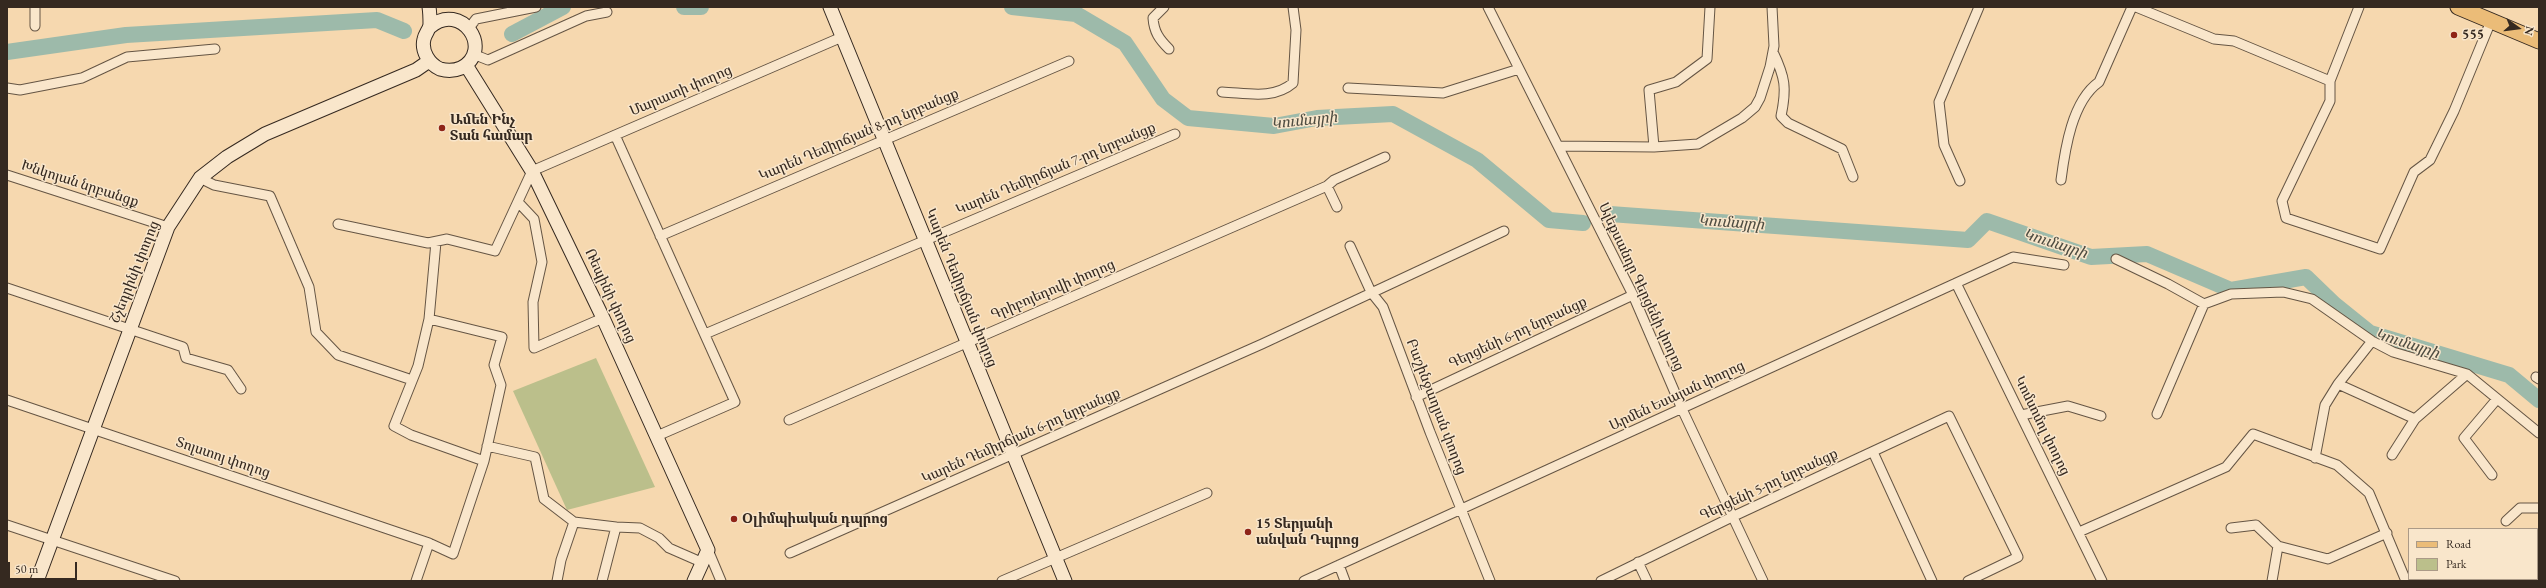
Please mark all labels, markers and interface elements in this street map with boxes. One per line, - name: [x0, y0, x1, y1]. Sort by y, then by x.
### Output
- north arrow: [2498, 8, 2538, 48]
- text: N: [2522, 25, 2538, 37]
- place label: 555: [2462, 27, 2484, 43]
- marker: 555: [2449, 30, 2459, 40]
- street label: Մարատի փողոց: [627, 62, 735, 120]
- street label: Կարեն Դեմիրճյան 8-րդ նրբանցք: [757, 85, 961, 185]
- water label: Կումայրի: [1270, 109, 1338, 133]
- place label: Ամեն Ինչ Տան համար: [450, 112, 533, 144]
- street label: Կարեն Դեմիրճյան 7-րդ նրբանցք: [954, 119, 1158, 219]
- marker: Ամեն Ինչ Տան համար: [437, 123, 447, 133]
- street label: Խնկոյան նրբանցք: [19, 157, 141, 211]
- street label: Ալեքսանդր Գերցենի փողոց: [1595, 200, 1687, 374]
- street label: Կարեն Դեմիրճյան փողոց: [921, 206, 1001, 370]
- water label: Կումայրի: [1697, 212, 1765, 234]
- street label: Շչեդրինի փողոց: [107, 218, 163, 326]
- water label: Կումայրի: [2021, 225, 2089, 263]
- street label: Ռեպինի փողոց: [581, 246, 639, 346]
- street label: Գրիբոյեդովի փողոց: [988, 256, 1118, 324]
- street label: Գերցենի 6-րդ նրբանցք: [1446, 294, 1590, 372]
- water label: Կումայրի: [2373, 325, 2441, 363]
- street label: Բաշինջաղյան փողոց: [1402, 337, 1470, 477]
- street label: Արմեն Եսայան փողոց: [1607, 357, 1747, 435]
- street label: Կոմսոմոլ փողոց: [2011, 374, 2073, 478]
- street label: Կարեն Դեմիրճյան 6-րդ նրբանցք: [919, 385, 1123, 487]
- street label: Տոլստոյ փողոց: [174, 434, 272, 482]
- street label: Գերցենի 5-րդ նրբանցք: [1697, 446, 1841, 524]
- place label: Օլիմպիական դպրոց: [742, 511, 888, 527]
- marker: Օլիմպիական դպրոց: [729, 514, 739, 524]
- place label: 15 Տերյանի անվան Դպրոց: [1256, 516, 1359, 548]
- marker: 15 Տերյանի անվան Դպրոց: [1243, 527, 1253, 537]
- legend: [2408, 528, 2538, 580]
- text: Road: [2446, 536, 2471, 552]
- scale bar: [10, 554, 79, 580]
- text: Park: [2446, 556, 2466, 572]
- text: 50 m: [15, 561, 38, 577]

